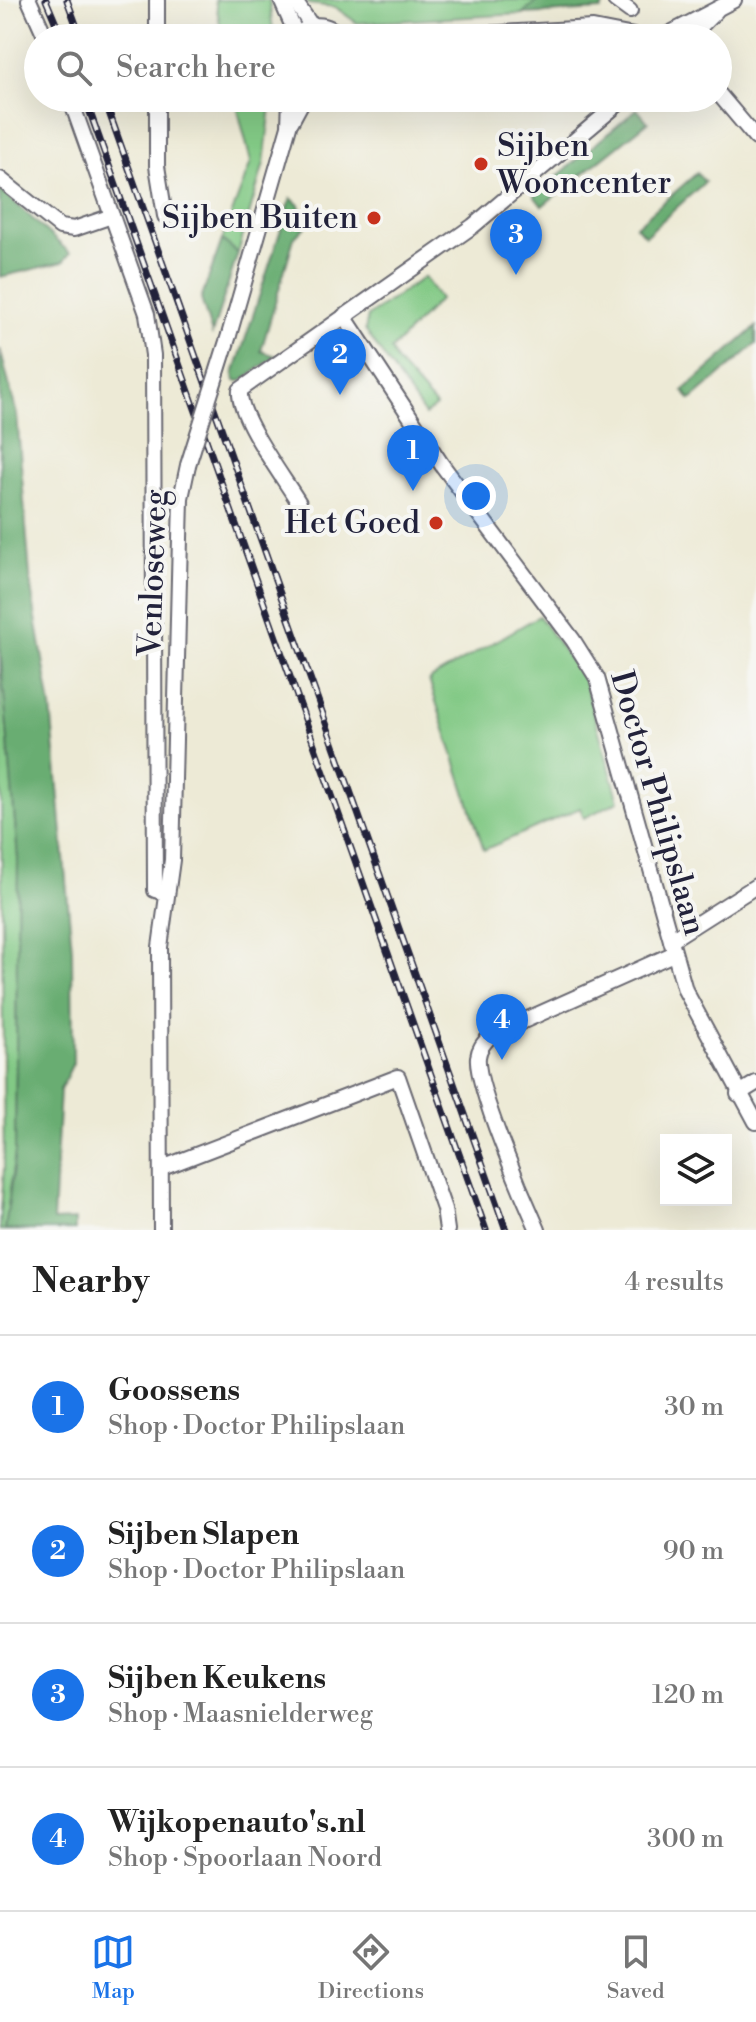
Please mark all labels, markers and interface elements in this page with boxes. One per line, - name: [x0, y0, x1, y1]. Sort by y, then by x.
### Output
- search box: [24, 24, 732, 112]
- icon: search: [52, 46, 96, 90]
- text: Search here: [116, 49, 276, 87]
- place label: Sijben Wooncenter: [496, 126, 672, 203]
- marker: Sijben Wooncenter: [472, 155, 490, 173]
- place label: Sijben Buiten: [162, 198, 358, 238]
- marker: Sijben Buiten: [365, 209, 383, 227]
- pin: 3: [490, 209, 542, 275]
- pin: 2: [314, 329, 366, 395]
- pin: 1: [387, 425, 439, 491]
- your location: [456, 476, 496, 516]
- street label: Venloseweg: [130, 488, 176, 658]
- place label: Het Goed: [284, 503, 420, 543]
- marker: Het Goed: [427, 514, 445, 532]
- street label: Doctor Philipslaan: [601, 666, 715, 940]
- pin: 4: [476, 994, 528, 1060]
- map controls: [660, 1134, 732, 1206]
- button: layers: [660, 1134, 732, 1206]
- text: Nearby: [32, 1261, 150, 1303]
- text: 4 results: [625, 1266, 724, 1298]
- text: Goossens: [108, 1372, 240, 1410]
- text: 1: [52, 1391, 64, 1423]
- text: 30 m: [664, 1391, 724, 1423]
- text: Shop · Doctor Philipslaan: [108, 1410, 405, 1442]
- text: Sijben Slapen: [108, 1516, 299, 1554]
- text: 2: [50, 1535, 66, 1567]
- text: 90 m: [663, 1535, 724, 1567]
- text: Shop · Doctor Philipslaan: [108, 1554, 405, 1586]
- text: Sijben Keukens: [108, 1660, 326, 1698]
- text: 3: [50, 1679, 66, 1711]
- text: 120 m: [652, 1679, 724, 1711]
- text: Shop · Maasnielderweg: [108, 1698, 373, 1730]
- text: Wijkopenauto's.nl: [108, 1804, 366, 1842]
- text: 4: [49, 1823, 67, 1855]
- text: 300 m: [647, 1823, 724, 1855]
- text: Shop · Spoorlaan Noord: [108, 1842, 382, 1874]
- tab: Map: [91, 1930, 135, 2005]
- tab: Directions: [318, 1930, 424, 2005]
- tab: Saved: [607, 1930, 665, 2005]

